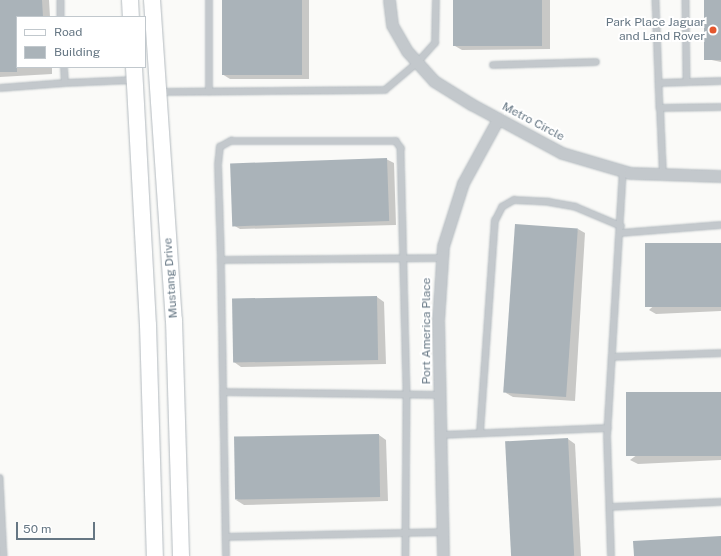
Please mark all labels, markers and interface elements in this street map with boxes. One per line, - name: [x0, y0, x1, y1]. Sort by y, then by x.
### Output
- legend: [16, 16, 146, 68]
- place label: Park Place Jaguar and Land Rover: [606, 16, 705, 44]
- text: Road: [54, 25, 82, 39]
- marker: Park Place Jaguar and Land Rover: [708, 25, 718, 35]
- text: Building: [54, 45, 100, 59]
- street label: Metro Circle: [499, 100, 567, 144]
- street label: Mustang Drive: [161, 237, 181, 319]
- street label: Port America Place: [420, 278, 434, 384]
- scale bar: [18, 514, 97, 540]
- text: 50 m: [23, 522, 51, 536]

